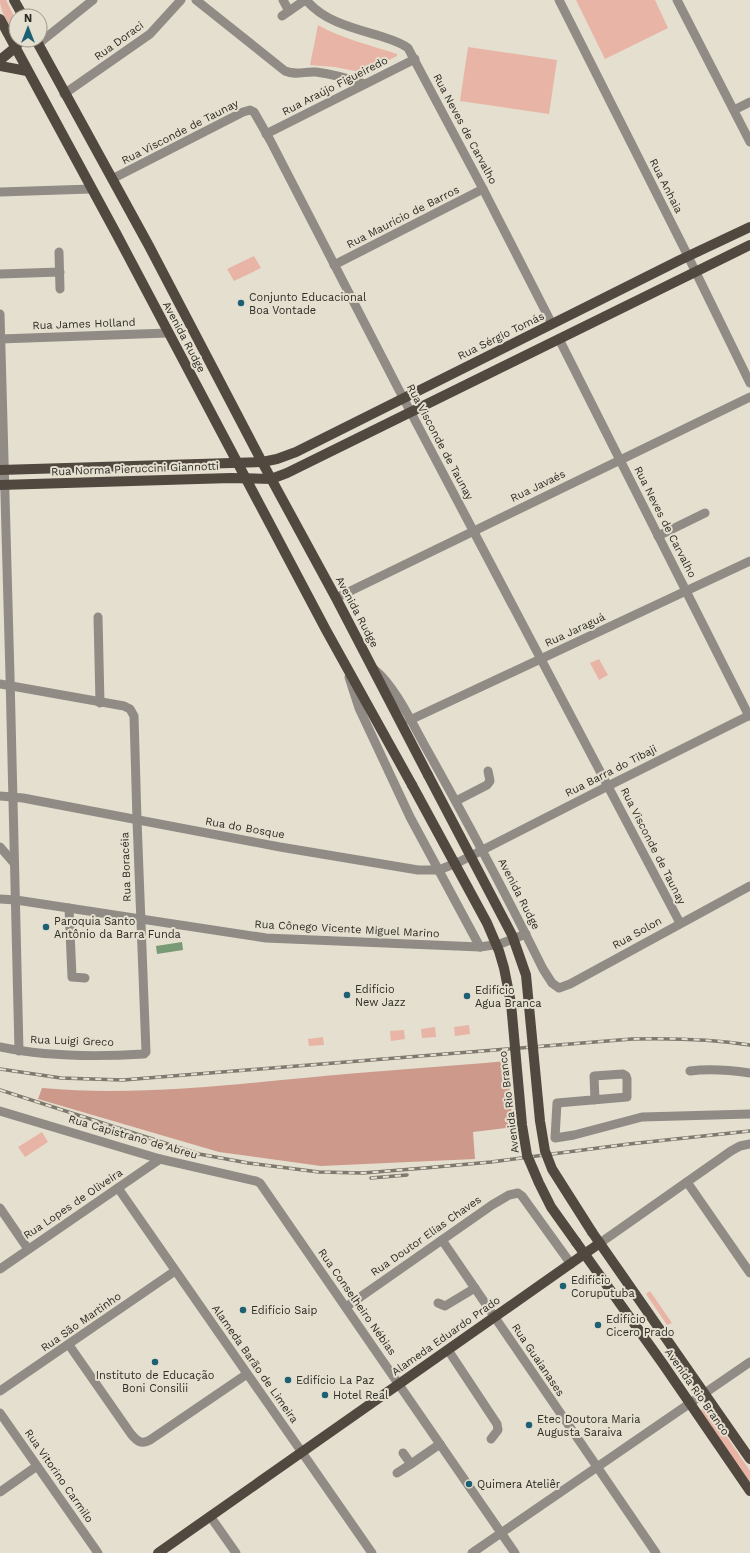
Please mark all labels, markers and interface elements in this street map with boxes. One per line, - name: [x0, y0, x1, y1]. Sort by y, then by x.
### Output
- north arrow: [8, 8, 48, 48]
- text: N: [24, 12, 32, 25]
- street label: Rua Doraci: [92, 19, 146, 63]
- street label: Rua Araújo Figueiredo: [280, 54, 390, 118]
- street label: Rua Neves de Carvalho: [430, 71, 500, 187]
- street label: Rua Visconde de Taunay: [119, 97, 241, 167]
- street label: Rua Anhaia: [647, 157, 685, 215]
- street label: Rua Maurício de Barros: [345, 183, 462, 251]
- place label: Conjunto Educacional Boa Vontade: [249, 291, 367, 317]
- marker: Conjunto Educacional Boa Vontade: [236, 298, 246, 308]
- street label: Avenida Rudge: [160, 299, 208, 375]
- street label: Rua Sérgio Tomás: [456, 309, 547, 363]
- street label: Rua James Holland: [32, 316, 136, 332]
- street label: Rua Visconde de Taunay: [404, 382, 476, 502]
- street label: Rua Norma Pieruccini Giannotti: [51, 460, 219, 478]
- street label: Rua Neves de Carvalho: [631, 464, 699, 580]
- street label: Rua Javaés: [508, 467, 568, 505]
- street label: Avenida Rudge: [333, 574, 381, 650]
- street label: Rua Jaraguá: [543, 610, 607, 650]
- street label: Rua Barra do Tibaji: [563, 742, 659, 800]
- street label: Rua Visconde de Taunay: [618, 785, 688, 907]
- street label: Rua do Bosque: [204, 815, 286, 841]
- street label: Rua Boracéia: [118, 832, 134, 902]
- street label: Avenida Rudge: [495, 856, 543, 932]
- street label: Rua Solon: [610, 914, 664, 952]
- place label: Paroquia Santo Antônio da Barra Funda: [54, 915, 181, 941]
- street label: Rua Cônego Vicente Miguel Marino: [254, 918, 440, 940]
- marker: Paroquia Santo Antônio da Barra Funda: [41, 922, 51, 932]
- place label: Edifício New Jazz: [355, 983, 406, 1009]
- place label: Edifício Agua Branca: [475, 984, 542, 1010]
- marker: Edifício New Jazz: [342, 990, 352, 1000]
- marker: Edifício Agua Branca: [462, 991, 472, 1001]
- street label: Rua Luigi Greco: [30, 1033, 114, 1049]
- street label: Avenida Rio Branco: [496, 1050, 522, 1154]
- street label: Rua Capistrano de Abreu: [67, 1112, 199, 1162]
- street label: Rua Lopes de Oliveira: [21, 1166, 125, 1242]
- street label: Rua Doutor Elias Chaves: [368, 1193, 484, 1279]
- street label: Rua Conselheiro Nébias: [315, 1246, 399, 1358]
- place label: Edifício Coruputuba: [571, 1274, 635, 1300]
- marker: Edifício Coruputuba: [558, 1281, 568, 1291]
- street label: Rua São Martinho: [38, 1290, 124, 1354]
- street label: Alameda Eduardo Prado: [389, 1294, 503, 1378]
- street label: Alameda Barão de Limeira: [209, 1302, 301, 1426]
- place label: Edifício Saip: [251, 1304, 317, 1317]
- marker: Edifício Saip: [238, 1305, 248, 1315]
- place label: Edifício Cicero Prado: [606, 1313, 674, 1339]
- marker: Edifício Cicero Prado: [593, 1320, 603, 1330]
- street label: Rua Guaianases: [509, 1321, 567, 1399]
- street label: Avenida Rio Branco: [662, 1346, 732, 1438]
- marker: Instituto de Educação Boni Consilii: [150, 1357, 160, 1367]
- place label: Instituto de Educação Boni Consilii: [96, 1369, 214, 1395]
- place label: Edifício La Paz: [296, 1374, 375, 1387]
- marker: Edifício La Paz: [283, 1375, 293, 1385]
- place label: Hotel Real: [333, 1389, 389, 1402]
- marker: Hotel Real: [320, 1390, 330, 1400]
- place label: Etec Doutora Maria Augusta Saraiva: [537, 1413, 640, 1439]
- marker: Etec Doutora Maria Augusta Saraiva: [524, 1420, 534, 1430]
- street label: Rua Vitorino Carmilo: [22, 1427, 96, 1525]
- place label: Quimera Ateliêr: [477, 1478, 561, 1491]
- marker: Quimera Ateliêr: [464, 1479, 474, 1489]

